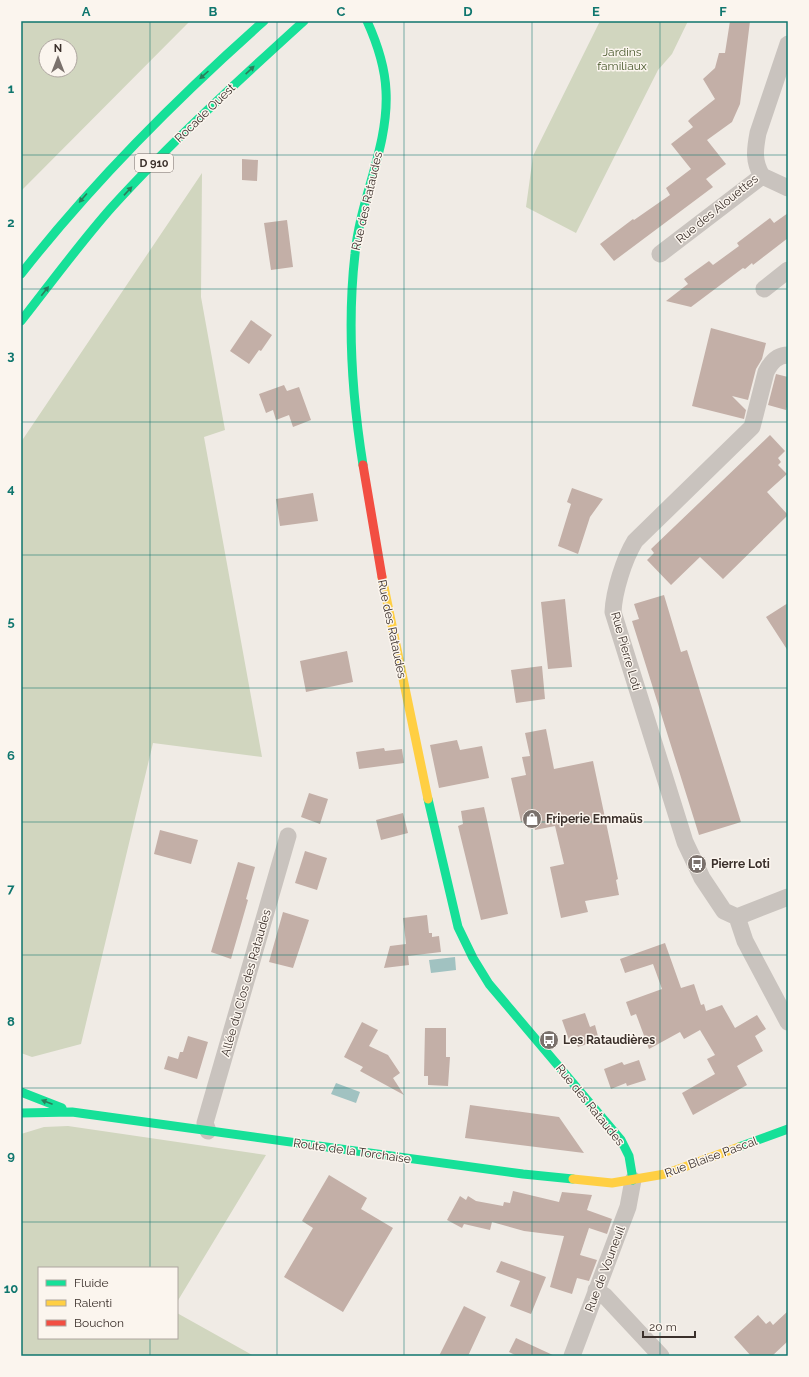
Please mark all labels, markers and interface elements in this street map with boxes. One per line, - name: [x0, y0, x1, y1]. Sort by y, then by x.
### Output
- text: A: [82, 4, 91, 19]
- text: B: [209, 4, 218, 19]
- text: C: [337, 4, 346, 19]
- text: D: [463, 4, 473, 19]
- text: E: [592, 4, 600, 19]
- text: F: [719, 4, 727, 19]
- north arrow: [38, 38, 78, 78]
- text: N: [54, 42, 62, 55]
- park label: Jardins familiaux: [597, 45, 647, 73]
- one-way arrow: [245, 65, 255, 74]
- one-way arrow: [199, 70, 208, 79]
- text: 1: [8, 81, 15, 96]
- street label: Rocade Ouest: [172, 81, 238, 145]
- street label: Rue des Rataudes: [349, 150, 385, 252]
- road number: D 910: [135, 154, 173, 172]
- street label: Rue des Alouettes: [673, 172, 761, 246]
- one-way arrow: [123, 186, 133, 196]
- one-way arrow: [79, 192, 88, 203]
- text: 2: [7, 215, 15, 230]
- one-way arrow: [41, 285, 49, 296]
- text: 3: [7, 348, 15, 363]
- text: 4: [7, 481, 15, 496]
- street label: Rue des Rataudes: [375, 578, 409, 680]
- street label: Rue Pierre Loti: [608, 610, 644, 692]
- text: 5: [7, 614, 15, 629]
- text: 6: [7, 748, 15, 763]
- shop icon: Friperie Emmaüs: [521, 808, 543, 830]
- place label: Friperie Emmaüs: [546, 812, 643, 826]
- bus stop icon: Pierre Loti: [686, 853, 708, 875]
- place label: Pierre Loti: [711, 857, 770, 871]
- text: 7: [7, 881, 15, 896]
- street label: Allée du Clos des Rataudes: [218, 908, 274, 1058]
- text: 8: [7, 1014, 15, 1029]
- bus stop icon: Les Rataudières: [538, 1029, 560, 1051]
- place label: Les Rataudières: [563, 1033, 655, 1047]
- street label: Rue des Rataudes: [553, 1062, 627, 1149]
- one-way arrow: [40, 1098, 52, 1104]
- street label: Rue Blaise Pascal: [663, 1134, 760, 1180]
- street label: Route de la Torchaise: [292, 1136, 412, 1166]
- text: 9: [7, 1148, 15, 1163]
- street label: Rue de Vouneuil: [582, 1223, 628, 1314]
- legend: [38, 1267, 178, 1339]
- text: Fluide: [74, 1276, 109, 1290]
- text: 10: [4, 1281, 18, 1296]
- text: Ralenti: [74, 1296, 112, 1310]
- scale bar: [643, 1313, 695, 1339]
- text: Bouchon: [74, 1316, 124, 1330]
- text: 20 m: [649, 1320, 677, 1334]

